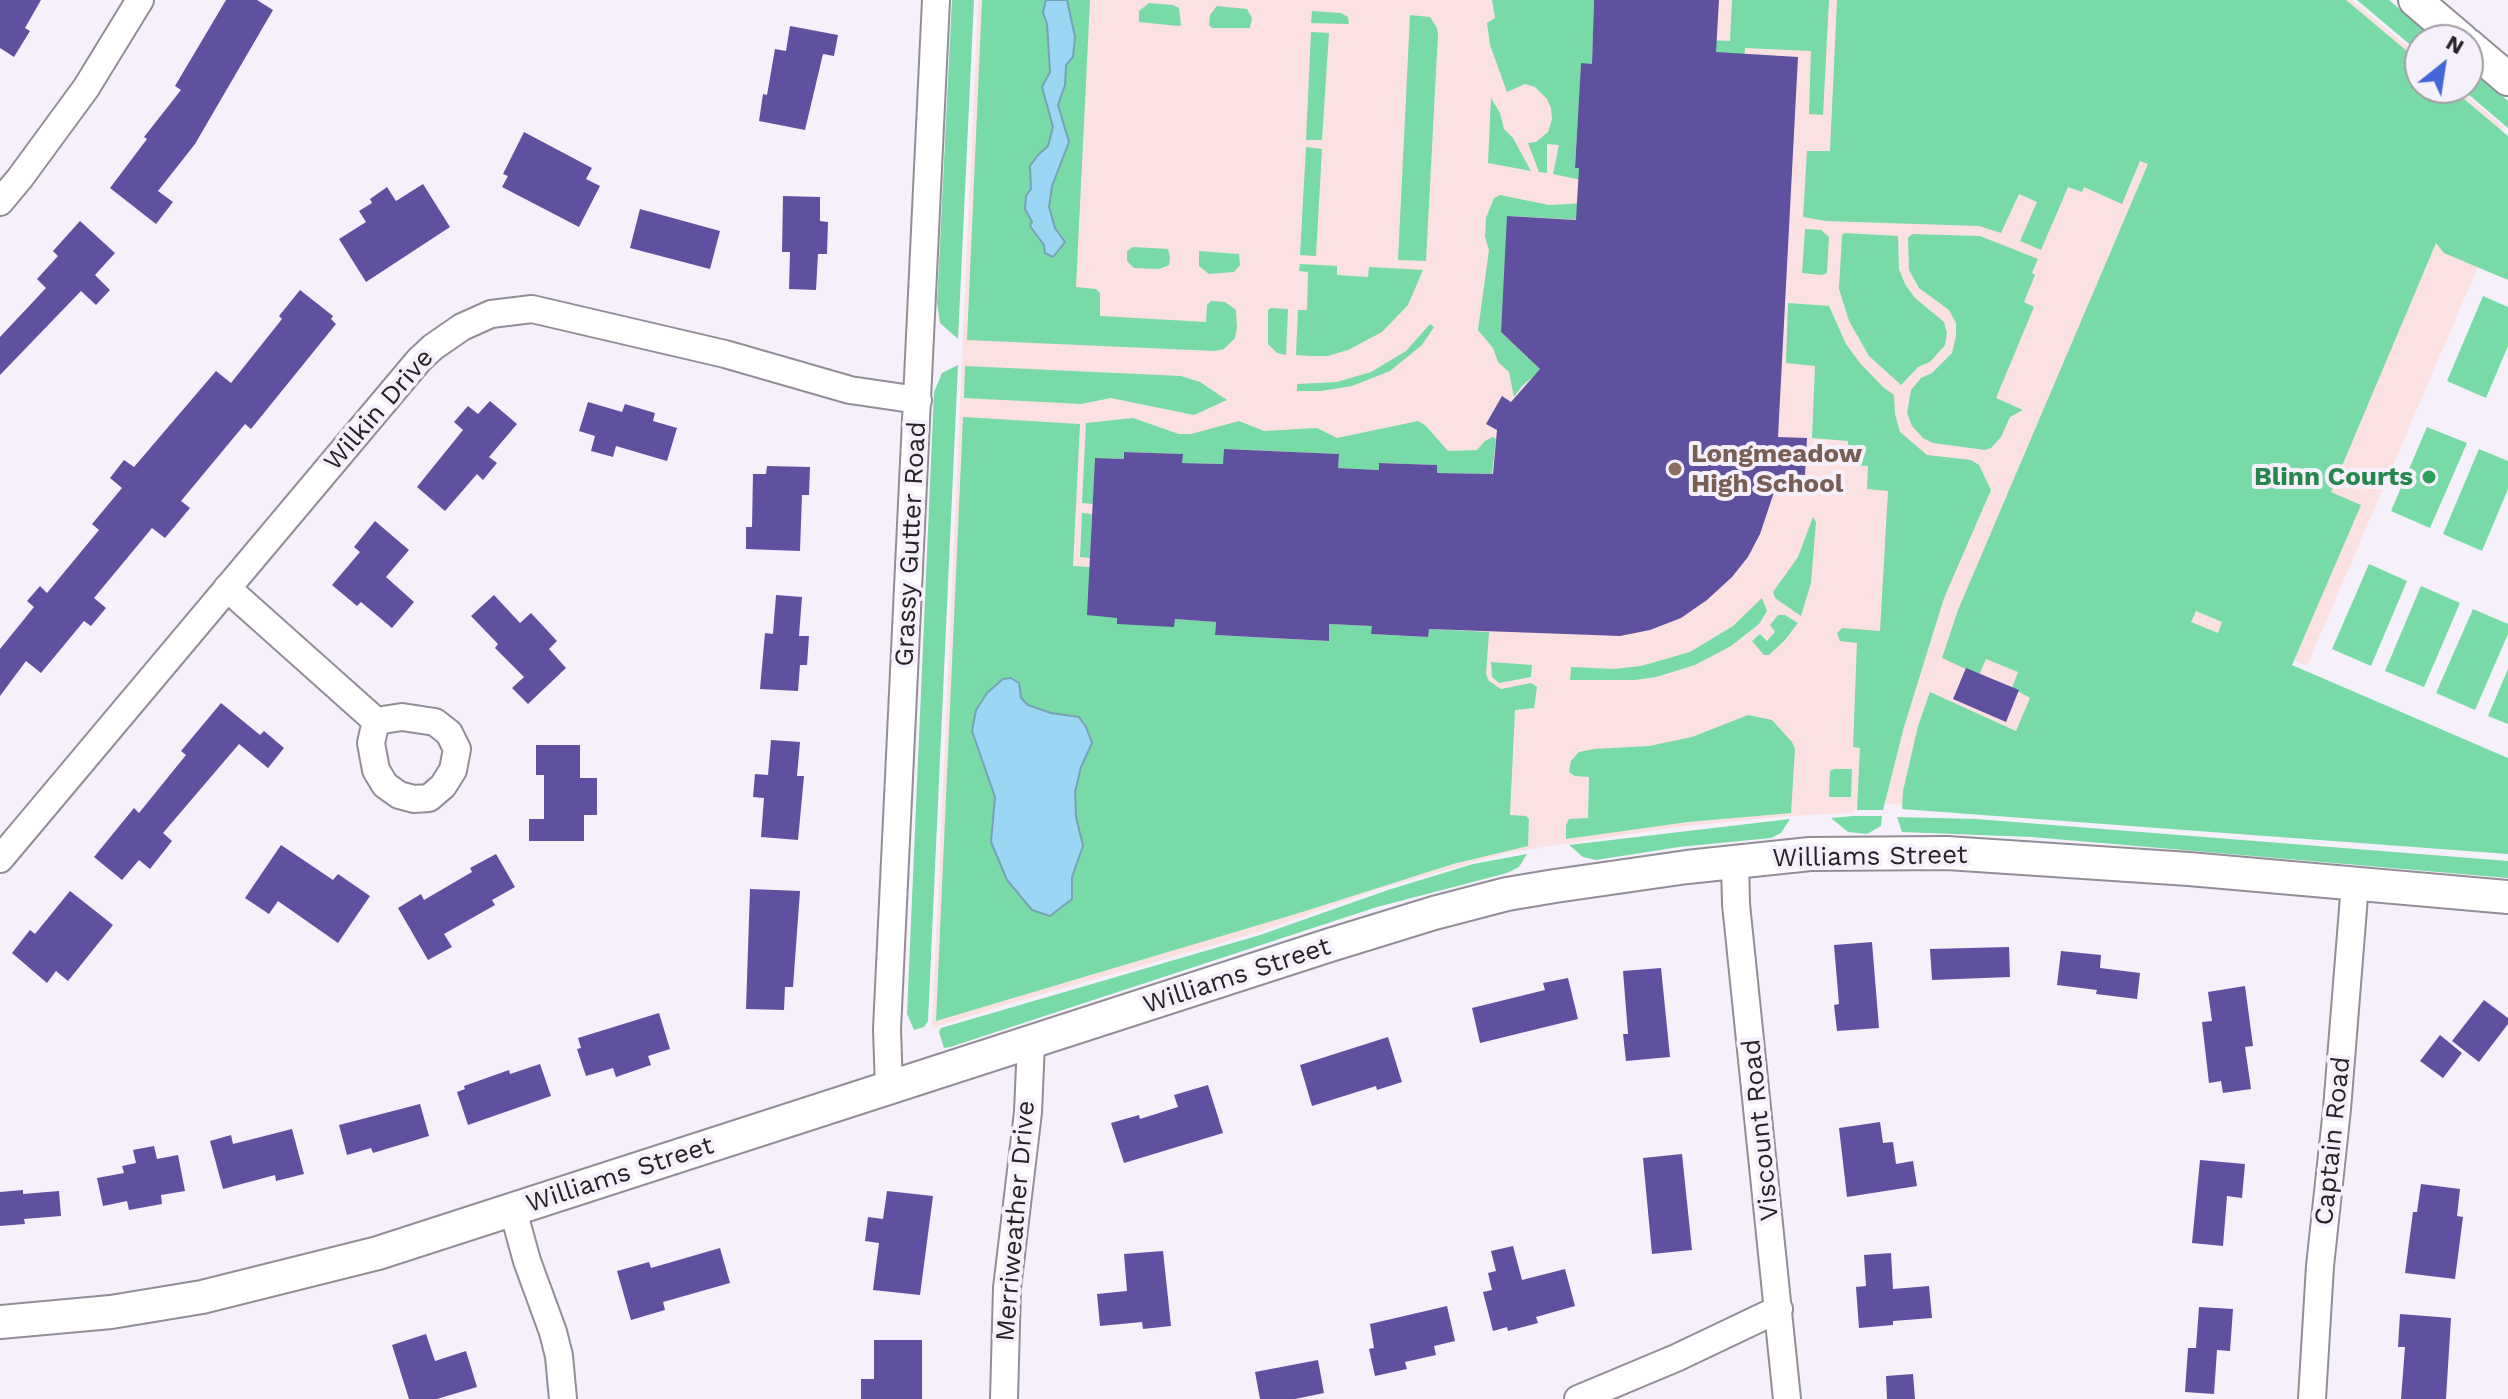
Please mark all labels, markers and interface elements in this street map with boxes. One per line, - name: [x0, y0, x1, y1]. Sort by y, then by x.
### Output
- north arrow: [2404, 24, 2484, 104]
- text: N: [2442, 30, 2469, 59]
- street label: Wilkin Drive: [318, 343, 440, 477]
- street label: Grassy Gutter Road: [889, 421, 933, 667]
- place label: Longmeadow High School: [1691, 438, 1862, 500]
- marker: Longmeadow High School: [1666, 460, 1684, 478]
- place label: Blinn Courts: [2254, 461, 2413, 493]
- marker: Blinn Courts: [2420, 468, 2438, 486]
- street label: Williams Street: [1772, 840, 1968, 874]
- street label: Williams Street: [1139, 931, 1335, 1021]
- street label: Viscount Road: [1736, 1037, 1786, 1223]
- street label: Captain Road: [2309, 1055, 2357, 1227]
- street label: Merriweather Drive: [990, 1099, 1042, 1343]
- street label: Williams Street: [522, 1130, 718, 1220]

